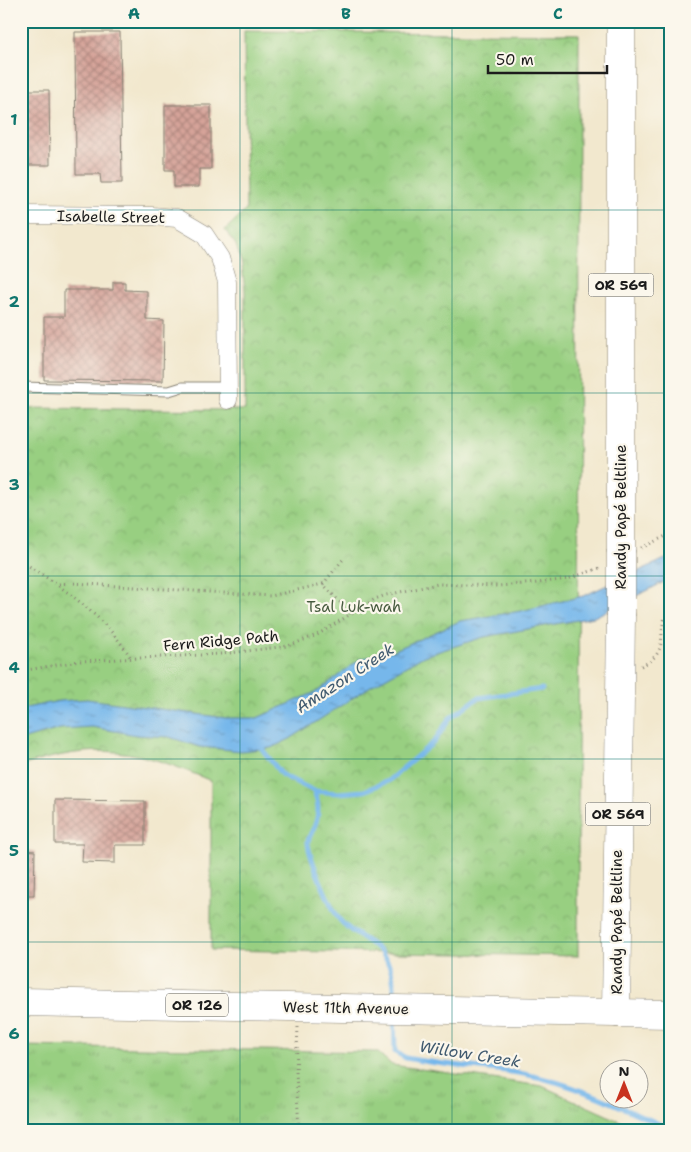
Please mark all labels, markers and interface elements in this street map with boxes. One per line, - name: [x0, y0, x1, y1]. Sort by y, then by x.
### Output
- text: A: [128, 3, 140, 24]
- text: B: [341, 3, 351, 24]
- text: C: [553, 3, 563, 24]
- scale bar: [488, 42, 607, 74]
- text: 50 m: [496, 50, 534, 70]
- text: 1: [10, 109, 18, 130]
- street label: Isabelle Street: [57, 206, 165, 228]
- road number: OR 569: [588, 274, 654, 296]
- text: 2: [8, 291, 20, 312]
- street label: Randy Papé Beltline: [611, 445, 631, 589]
- text: 3: [8, 474, 20, 495]
- park label: Tsal Luk-wah: [307, 597, 401, 617]
- street label: Fern Ridge Path: [162, 626, 280, 656]
- water label: Amazon Creek: [292, 638, 398, 718]
- text: 4: [8, 657, 20, 678]
- road number: OR 569: [586, 802, 650, 826]
- text: 5: [9, 840, 19, 861]
- street label: Randy Papé Beltline: [607, 850, 627, 994]
- road number: OR 126: [166, 994, 228, 1016]
- street label: West 11th Avenue: [283, 997, 409, 1019]
- text: 6: [8, 1023, 20, 1044]
- water label: Willow Creek: [418, 1036, 522, 1072]
- north arrow: [598, 1060, 648, 1110]
- text: N: [618, 1062, 630, 1080]

